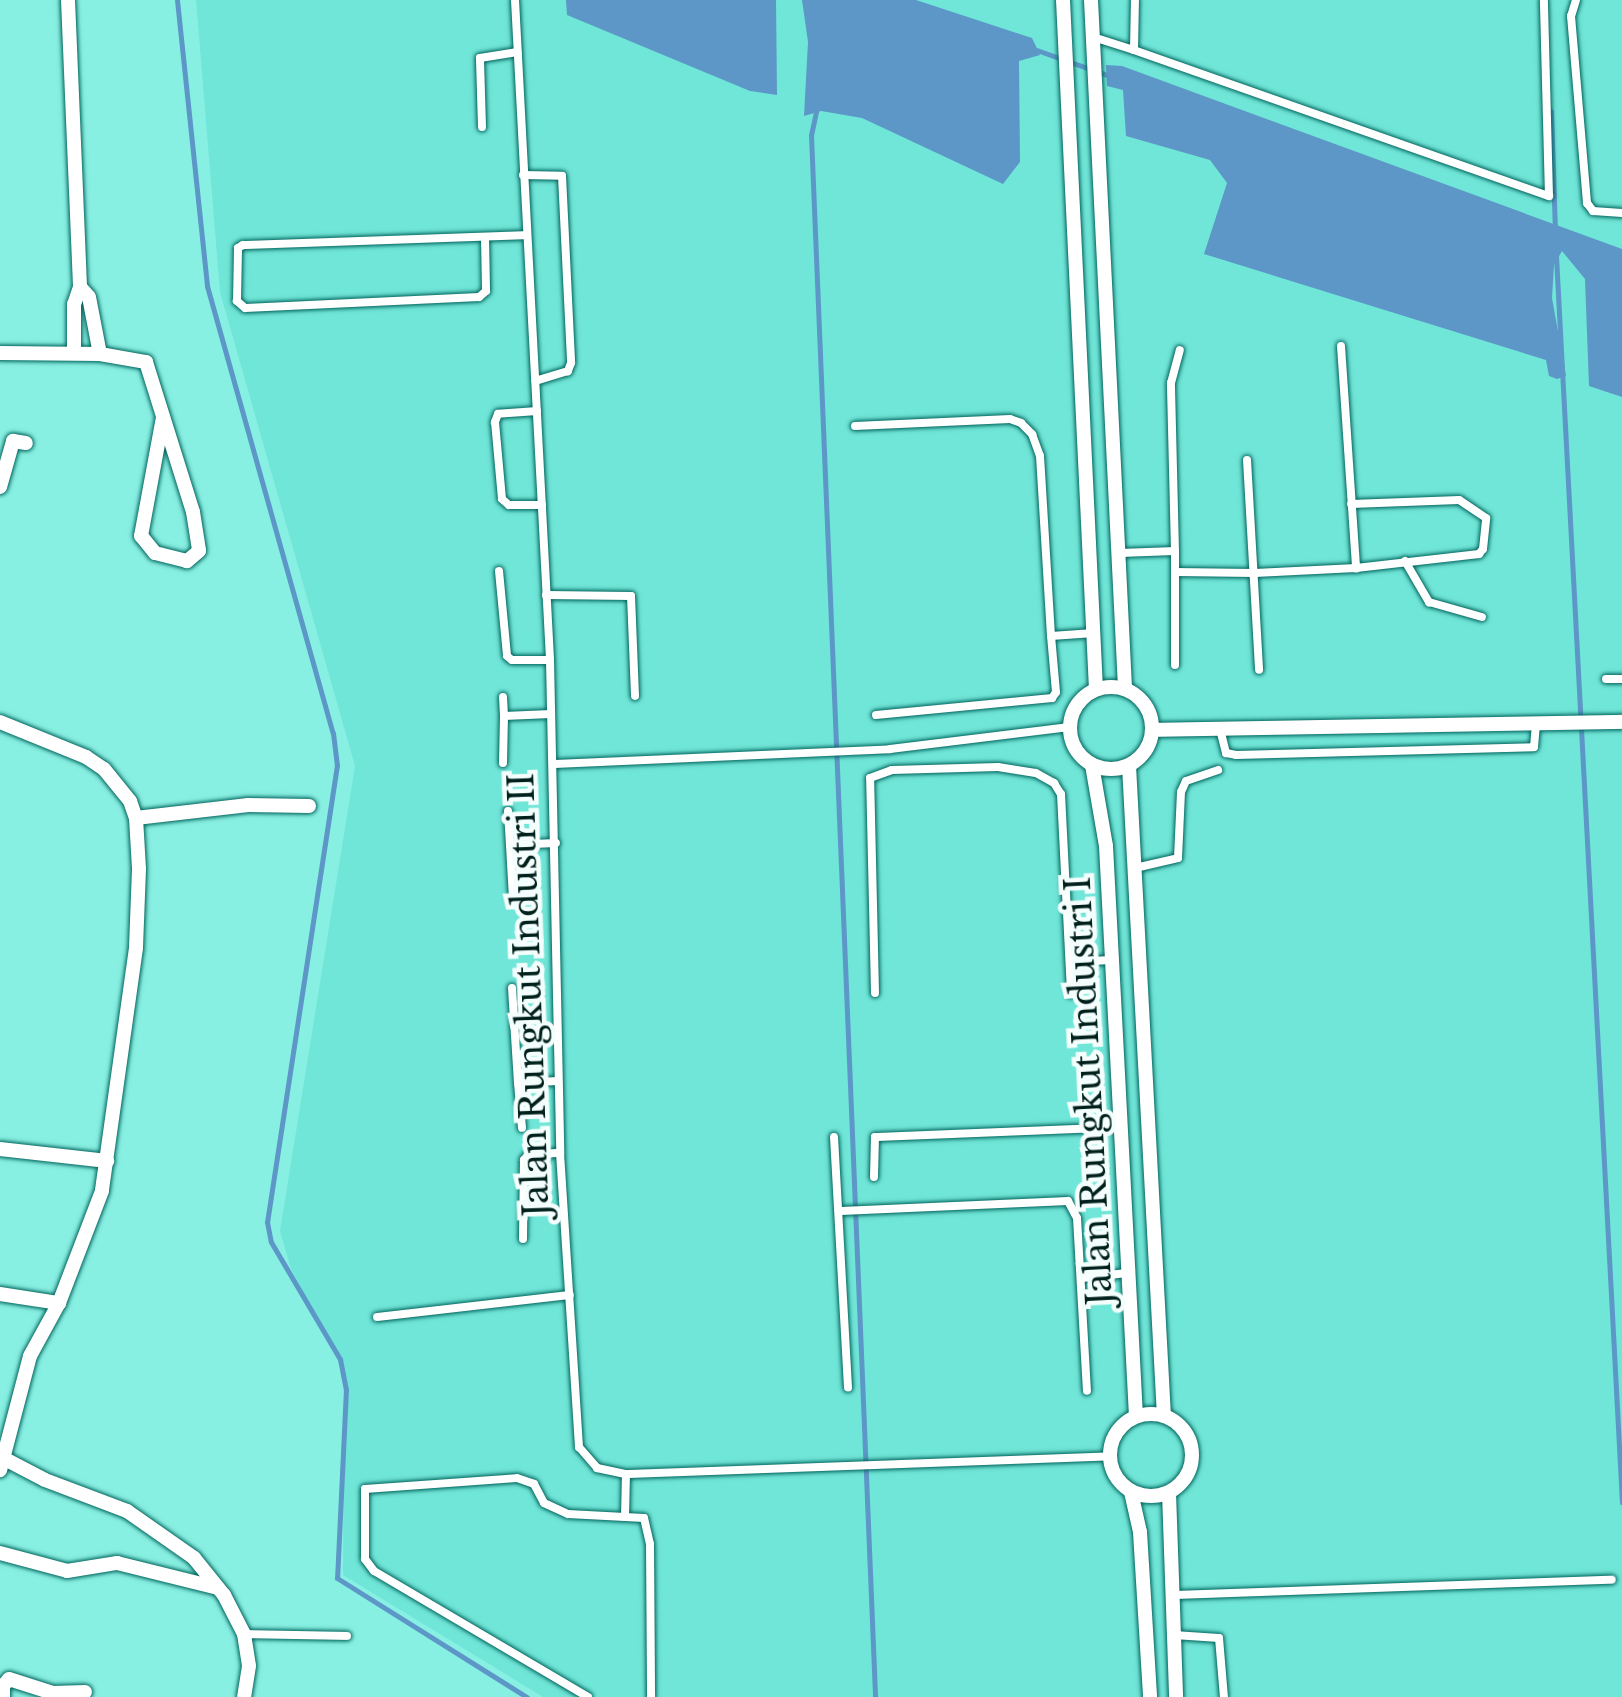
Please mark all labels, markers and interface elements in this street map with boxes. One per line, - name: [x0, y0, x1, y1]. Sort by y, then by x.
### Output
- street label: Jalan Rungkut Industri II: [500, 772, 558, 1218]
- street label: Jalan Rungkut Industri I: [1057, 876, 1121, 1306]

